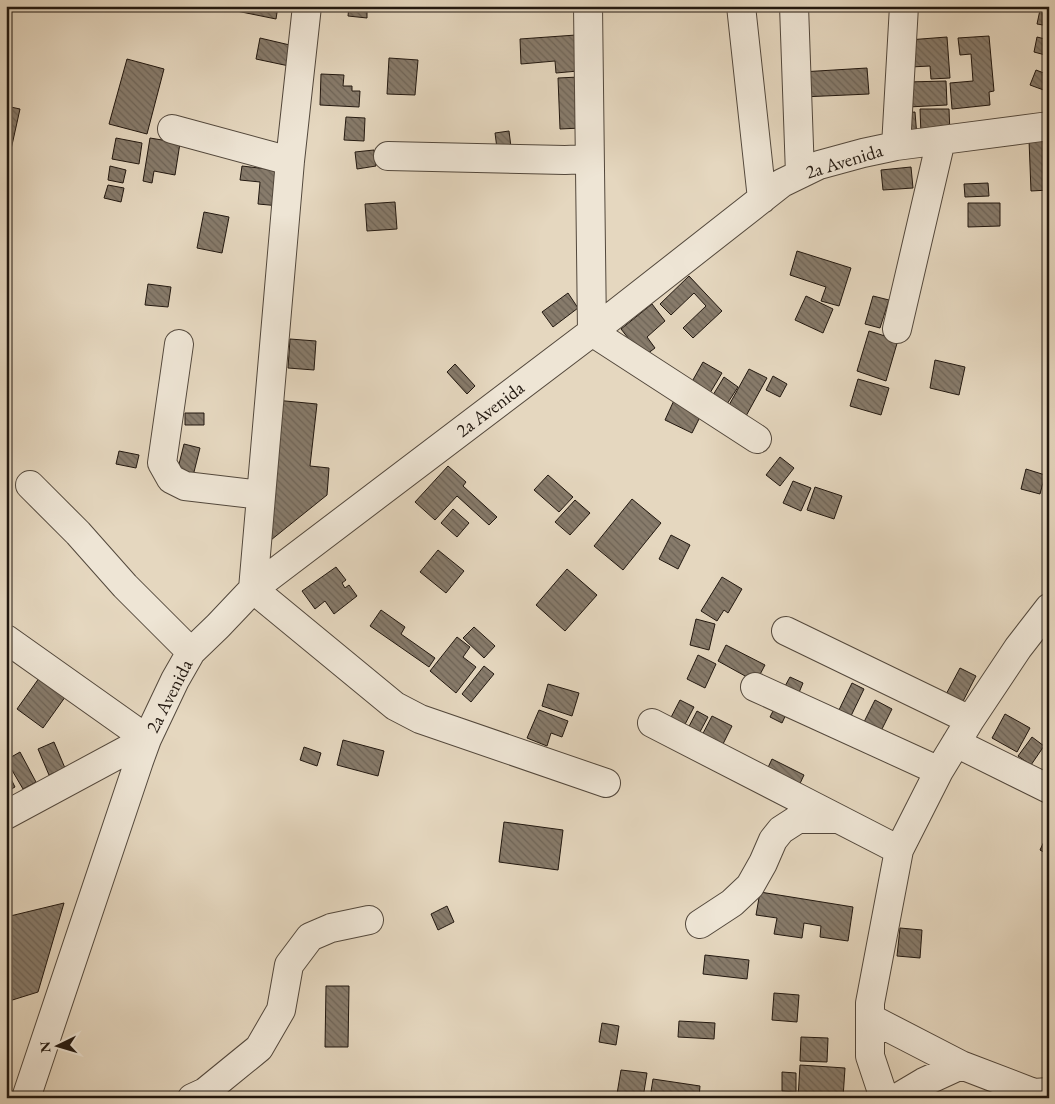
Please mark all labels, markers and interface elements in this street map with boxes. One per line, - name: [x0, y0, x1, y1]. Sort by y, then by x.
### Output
- street label: 2a Avenida: [802, 137, 886, 185]
- street label: 2a Avenida: [451, 375, 530, 443]
- street label: 2a Avenida: [140, 655, 198, 737]
- north arrow: [32, 1022, 82, 1072]
- text: N: [36, 1040, 55, 1054]

